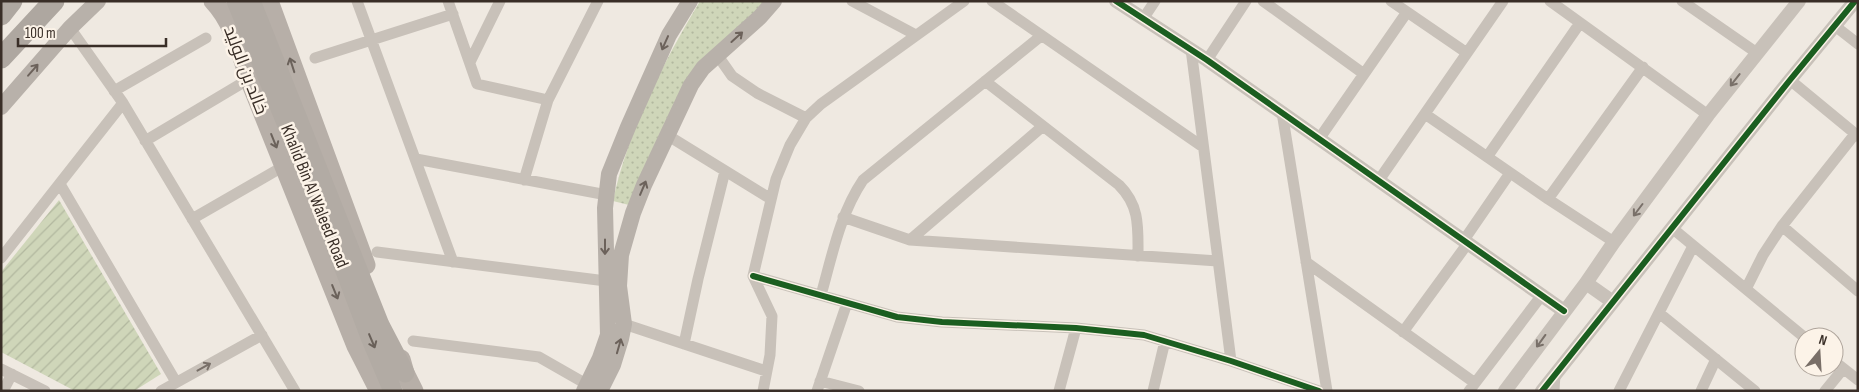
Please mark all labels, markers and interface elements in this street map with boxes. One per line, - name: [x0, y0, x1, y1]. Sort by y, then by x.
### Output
- scale bar: [18, 15, 165, 47]
- street label: خالد بن الوليد: [219, 23, 272, 117]
- text: 100 m: [25, 24, 56, 43]
- one-way arrow: [731, 32, 744, 43]
- one-way arrow: [660, 35, 670, 50]
- one-way arrow: [287, 58, 296, 73]
- one-way arrow: [27, 64, 39, 77]
- one-way arrow: [1730, 73, 1741, 86]
- street label: Khalid Bin Al Waleed Road: [276, 121, 353, 271]
- one-way arrow: [270, 133, 279, 149]
- one-way arrow: [639, 181, 649, 196]
- one-way arrow: [1632, 203, 1643, 216]
- one-way arrow: [600, 238, 610, 254]
- one-way arrow: [330, 284, 340, 299]
- north arrow: [1794, 327, 1844, 377]
- text: N: [1817, 331, 1829, 349]
- one-way arrow: [367, 333, 377, 348]
- one-way arrow: [1536, 334, 1547, 347]
- one-way arrow: [614, 338, 624, 354]
- one-way arrow: [196, 362, 211, 372]

